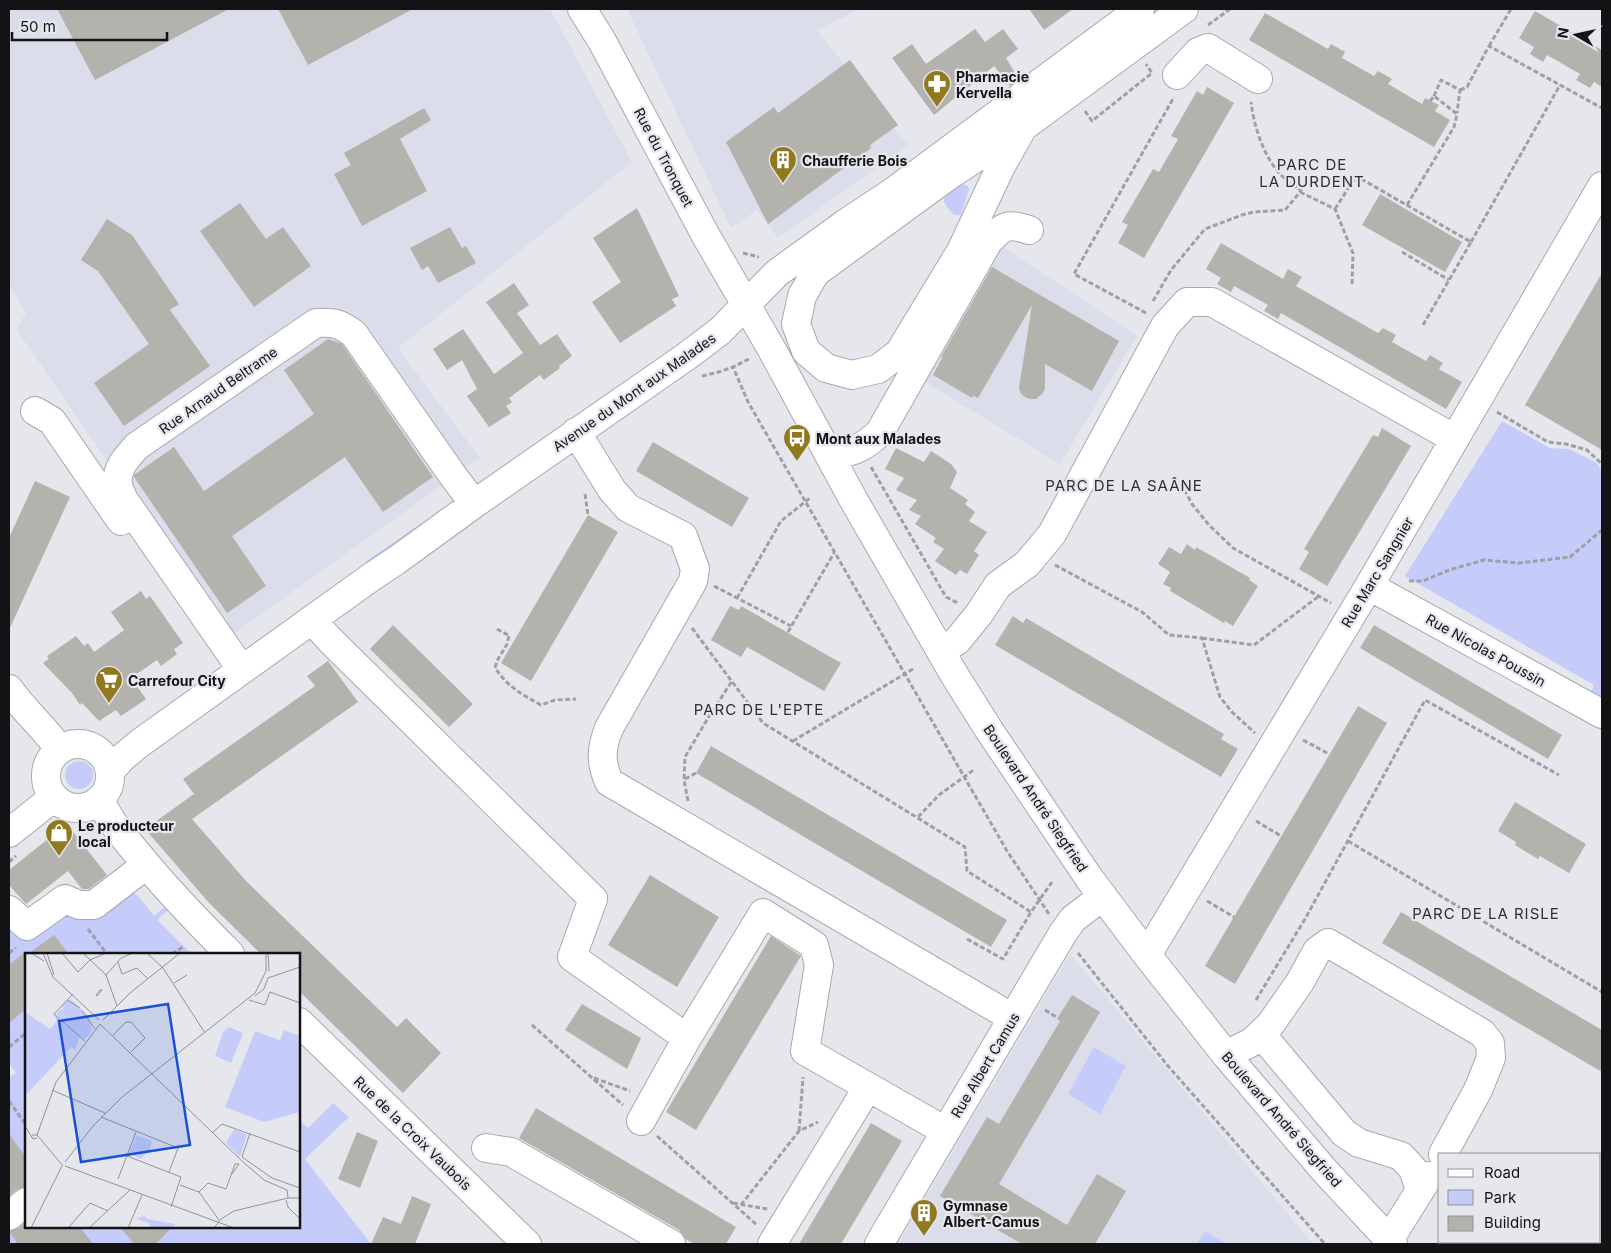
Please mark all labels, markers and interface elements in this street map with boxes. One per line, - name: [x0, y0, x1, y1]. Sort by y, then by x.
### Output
- scale bar: [12, 10, 168, 42]
- north arrow: [1551, 10, 1601, 60]
- text: 50 m: [20, 17, 56, 36]
- text: N: [1553, 26, 1572, 39]
- place label: Pharmacie Kervella: [956, 68, 1029, 101]
- pharmacy icon: Pharmacie Kervella: [922, 69, 952, 108]
- street label: Rue du Tronquet: [631, 105, 697, 210]
- building icon: Chaufferie Bois: [768, 145, 798, 184]
- place label: Chaufferie Bois: [802, 152, 907, 169]
- district label: PARC DE LA DURDENT: [1259, 155, 1365, 191]
- street label: Avenue du Mont aux Malades: [549, 329, 719, 455]
- street label: Rue Arnaud Beltrame: [156, 343, 280, 437]
- bus stop icon: Mont aux Malades: [782, 423, 812, 462]
- place label: Mont aux Malades: [816, 430, 941, 447]
- district label: PARC DE LA SAÂNE: [1045, 476, 1203, 495]
- street label: Rue Marc Sangnier: [1337, 514, 1417, 630]
- street label: Rue Nicolas Poussin: [1423, 610, 1549, 690]
- supermarket icon: Carrefour City: [94, 665, 124, 704]
- place label: Carrefour City: [128, 672, 226, 689]
- district label: PARC DE L'EPTE: [694, 700, 824, 719]
- street label: Boulevard André Siegfried: [980, 721, 1092, 875]
- place label: Le producteur local: [78, 817, 174, 850]
- shop icon: Le producteur local: [44, 818, 74, 857]
- district label: PARC DE LA RISLE: [1412, 904, 1560, 923]
- inset map: [25, 953, 300, 1228]
- street label: Rue Albert Camus: [947, 1010, 1023, 1120]
- street label: Boulevard André Siegfried: [1219, 1048, 1345, 1190]
- street label: Rue de la Croix Vaubois: [351, 1072, 475, 1194]
- legend: [1438, 1153, 1601, 1243]
- text: Road: [1484, 1163, 1520, 1182]
- text: Park: [1484, 1188, 1517, 1207]
- place label: Gymnase Albert-Camus: [943, 1197, 1040, 1230]
- building icon: Gymnase Albert-Camus: [909, 1198, 939, 1237]
- text: Building: [1484, 1213, 1541, 1232]

